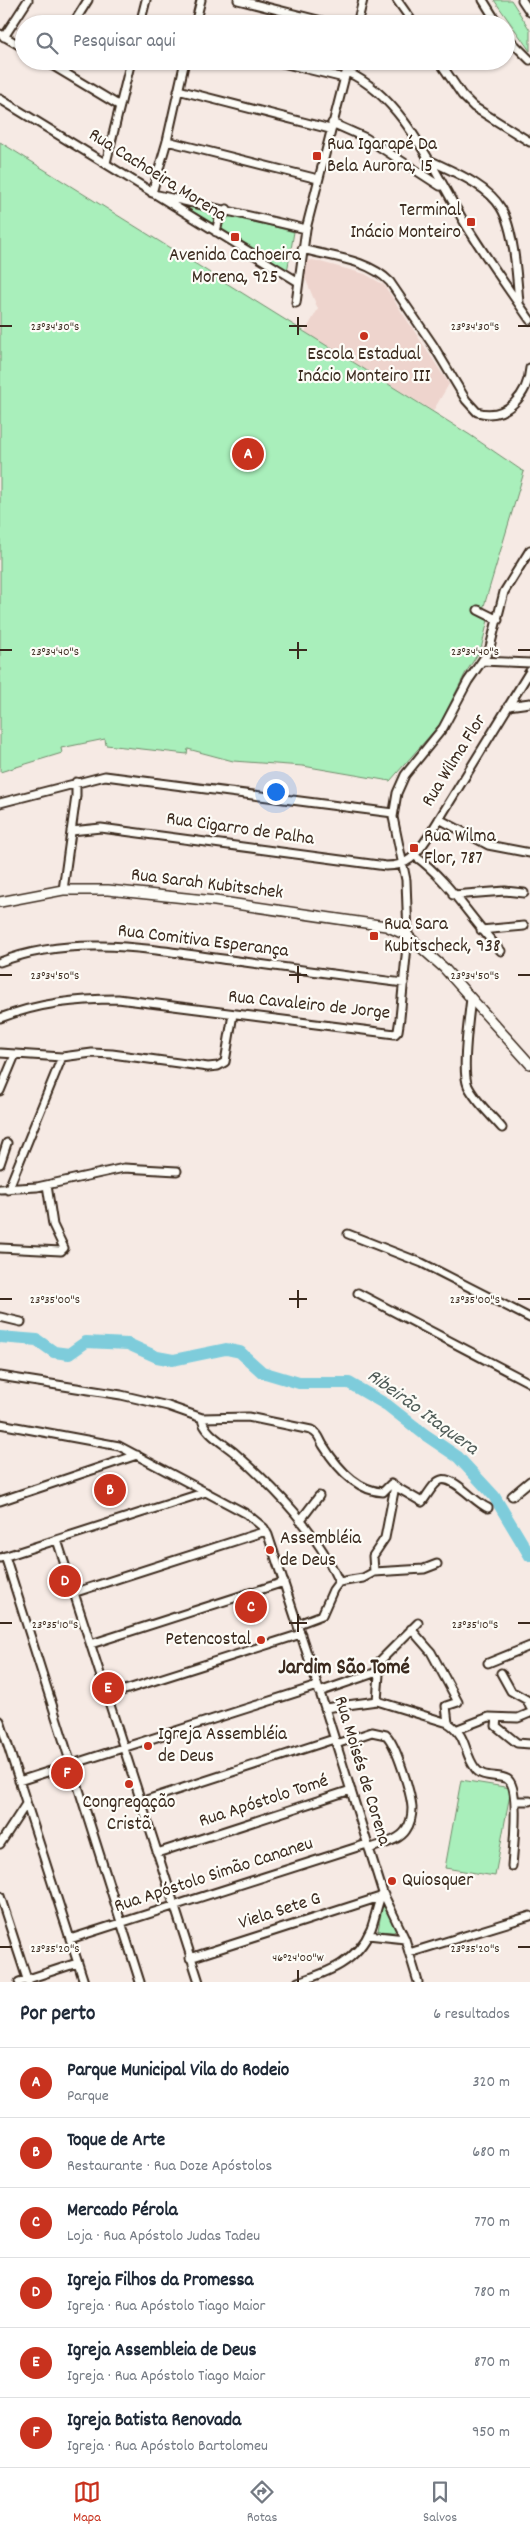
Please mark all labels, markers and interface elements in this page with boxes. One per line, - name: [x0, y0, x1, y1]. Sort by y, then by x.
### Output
- search box: [15, 15, 515, 70]
- icon: search: [33, 29, 61, 57]
- text: Pesquisar aqui: [73, 29, 175, 56]
- street label: Rua Cachoeira Morena: [83, 123, 232, 230]
- place label: Rua Igarapé Da Bela Aurora, 15: [327, 132, 438, 181]
- marker: Rua Igarapé Da Bela Aurora, 15: [311, 150, 323, 162]
- place label: Terminal Inácio Monteiro: [350, 198, 461, 247]
- marker: Terminal Inácio Monteiro: [465, 216, 477, 228]
- marker: Avenida Cachoeira Morena, 925: [229, 231, 241, 243]
- place label: Avenida Cachoeira Morena, 925: [169, 243, 302, 292]
- text: 23°34'30"S: [31, 319, 79, 336]
- text: 23°34'30"S: [451, 319, 499, 336]
- marker: Escola Estadual Inácio Monteiro III: [358, 330, 370, 342]
- place label: Escola Estadual Inácio Monteiro III: [298, 342, 431, 391]
- pin: A: [232, 435, 264, 473]
- text: 23°34'40"S: [31, 644, 79, 661]
- text: 23°34'40"S: [451, 644, 499, 661]
- street label: Rua Wilma Flor: [416, 710, 494, 812]
- your location: [263, 779, 289, 805]
- street label: Rua Cigarro de Palha: [164, 806, 317, 854]
- place label: Rua Wilma Flor, 787: [424, 824, 497, 873]
- marker: Rua Wilma Flor, 787: [408, 842, 420, 854]
- street label: Rua Sarah Kubitschek: [129, 862, 285, 908]
- place label: Rua Sara Kubitscheck, 938: [384, 912, 501, 961]
- street label: Rua Comitiva Esperança: [116, 918, 291, 966]
- marker: Rua Sara Kubitscheck, 938: [368, 930, 380, 942]
- text: 23°34'50"S: [31, 968, 79, 985]
- text: 23°34'50"S: [451, 968, 499, 985]
- street label: Rua Cavaleiro de Jorge: [227, 984, 391, 1028]
- text: 23°35'00"S: [30, 1292, 80, 1309]
- text: 23°35'00"S: [450, 1292, 500, 1309]
- water label: Ribeirão Itaquera: [361, 1363, 485, 1464]
- pin: B: [94, 1471, 126, 1509]
- place label: Assembléia de Deus: [280, 1526, 362, 1575]
- marker: Assembléia de Deus: [264, 1544, 276, 1556]
- pin: D: [49, 1562, 81, 1600]
- pin: C: [235, 1588, 267, 1626]
- text: 23°35'10"S: [32, 1617, 78, 1634]
- text: 23°35'10"S: [452, 1617, 498, 1634]
- place label: Petencostal: [165, 1627, 251, 1654]
- marker: Petencostal: [255, 1634, 267, 1646]
- district label: Jardim São Tomé: [278, 1654, 410, 1684]
- pin: E: [92, 1669, 124, 1707]
- street label: Rua Moisés de Corena: [325, 1693, 397, 1850]
- place label: Igreja Assembléia de Deus: [158, 1722, 288, 1771]
- marker: Igreja Assembléia de Deus: [142, 1740, 154, 1752]
- pin: F: [51, 1754, 83, 1792]
- street label: Rua Apóstolo Tomé: [196, 1768, 332, 1836]
- marker: Congregação Cristã: [123, 1778, 135, 1790]
- place label: Congregação Cristã: [82, 1790, 176, 1839]
- street label: Rua Apóstolo Simão Cananeu: [111, 1831, 317, 1921]
- place label: Quiosquer: [402, 1868, 473, 1895]
- marker: Quiosquer: [386, 1875, 398, 1887]
- street label: Viela Sete G: [235, 1886, 325, 1938]
- text: 23°35'20"S: [30, 1941, 80, 1958]
- text: 23°35'20"S: [450, 1941, 500, 1958]
- text: 46°24'00"W: [272, 1950, 324, 1967]
- text: Por perto: [20, 2000, 95, 2030]
- text: 6 resultados: [433, 2003, 510, 2026]
- text: Parque Municipal Vila do Rodeio: [67, 2058, 289, 2085]
- text: A: [32, 2071, 40, 2094]
- text: 320 m: [473, 2071, 510, 2094]
- text: Parque: [67, 2085, 109, 2108]
- text: Toque de Arte: [67, 2128, 165, 2155]
- text: B: [32, 2141, 40, 2164]
- text: 680 m: [472, 2141, 510, 2164]
- text: Restaurante · Rua Doze Apóstolos: [67, 2155, 272, 2178]
- text: Mercado Pérola: [67, 2198, 178, 2225]
- text: C: [32, 2211, 40, 2234]
- text: 770 m: [474, 2211, 510, 2234]
- text: Loja · Rua Apóstolo Judas Tadeu: [67, 2225, 260, 2248]
- text: Igreja Filhos da Promessa: [67, 2268, 253, 2295]
- text: D: [32, 2281, 40, 2304]
- text: 780 m: [474, 2281, 510, 2304]
- text: Igreja · Rua Apóstolo Tiago Maior: [67, 2295, 266, 2318]
- text: Igreja Assembleia de Deus: [67, 2338, 256, 2365]
- text: E: [32, 2351, 40, 2374]
- text: 870 m: [474, 2351, 510, 2374]
- text: Igreja · Rua Apóstolo Tiago Maior: [67, 2365, 266, 2388]
- text: Igreja Batista Renovada: [67, 2408, 241, 2435]
- text: F: [32, 2421, 40, 2444]
- text: 950 m: [472, 2421, 510, 2444]
- text: Igreja · Rua Apóstolo Bartolomeu: [67, 2435, 268, 2458]
- tab: Mapa: [73, 2478, 101, 2528]
- tab: Rotas: [247, 2478, 277, 2528]
- tab: Salvos: [423, 2478, 457, 2528]

